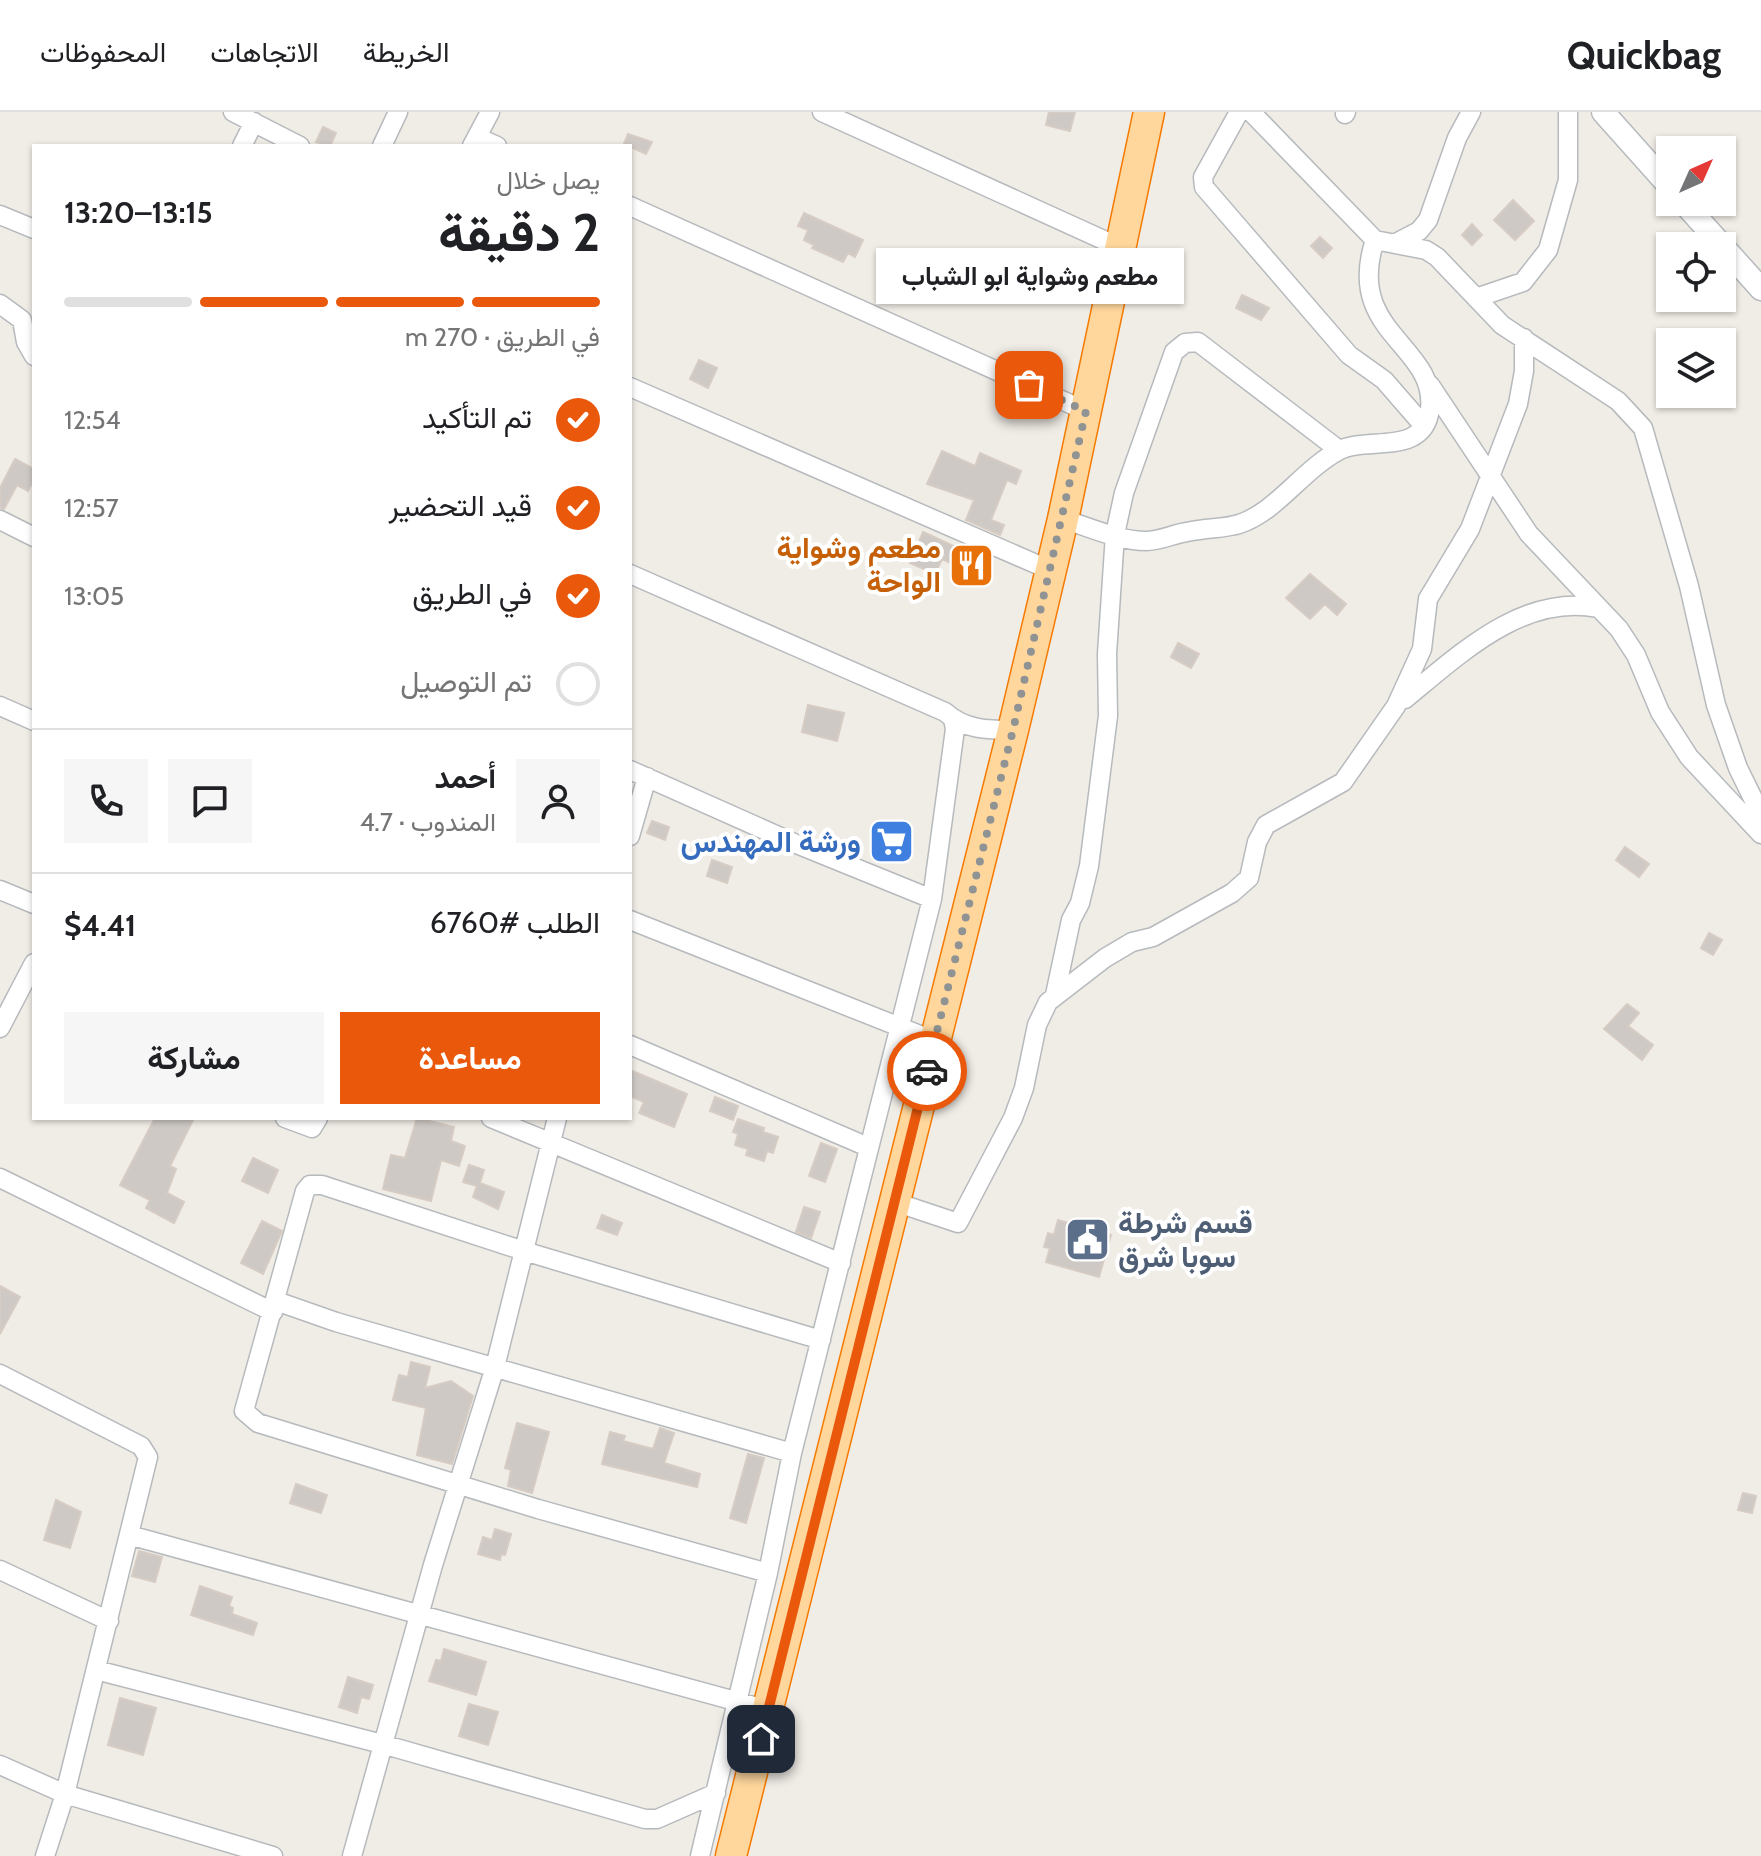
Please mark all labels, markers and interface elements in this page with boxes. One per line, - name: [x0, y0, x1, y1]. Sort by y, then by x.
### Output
- text: Quickbag: [1567, 32, 1721, 79]
- text: المحفوظات: [40, 35, 166, 69]
- text: الاتجاهات: [210, 35, 319, 69]
- text: الخريطة: [363, 35, 449, 69]
- north arrow: [1656, 136, 1736, 216]
- map controls: [1656, 136, 1736, 408]
- text: يصل خلال: [497, 164, 600, 196]
- text: 13:15–13:20: [64, 194, 213, 231]
- text: 2 دقيقة: [438, 201, 600, 264]
- button: locate: [1656, 232, 1736, 312]
- callout: مطعم وشواية ابو الشباب: [875, 249, 1183, 305]
- text: مطعم وشواية ابو الشباب: [902, 260, 1158, 292]
- text: في الطريق · 270 m: [405, 321, 600, 353]
- button: layers: [1656, 328, 1736, 408]
- pin: [995, 351, 1063, 419]
- icon: bag: [1007, 363, 1051, 407]
- icon: check: [556, 398, 600, 442]
- text: تم التأكيد: [422, 399, 532, 436]
- text: 12:54: [64, 404, 121, 436]
- icon: check: [556, 486, 600, 530]
- text: قيد التحضير: [389, 487, 532, 524]
- text: 12:57: [64, 492, 119, 524]
- place label: مطعم وشواية الواحة: [776, 529, 941, 600]
- restaurant icon: مطعم وشواية الواحة: [948, 541, 996, 589]
- icon: check: [556, 574, 600, 618]
- text: في الطريق: [412, 575, 532, 612]
- text: 13:05: [64, 580, 124, 612]
- text: تم التوصيل: [400, 663, 532, 700]
- button: phone: [64, 759, 148, 843]
- button: chat: [168, 759, 252, 843]
- text: أحمد: [434, 759, 496, 796]
- button: person: [516, 759, 600, 843]
- text: المندوب · 4.7: [360, 806, 496, 838]
- supermarket icon: ورشة المهندس: [868, 818, 916, 866]
- place label: ورشة المهندس: [681, 823, 861, 860]
- text: الطلب #6760: [430, 904, 600, 941]
- text: $4.41: [64, 907, 136, 944]
- button: مشاركة: [64, 1012, 324, 1104]
- button: مساعدة: [340, 1012, 600, 1104]
- courier: [887, 1031, 967, 1111]
- icon: car: [905, 1049, 949, 1093]
- place label: قسم شرطة سوبا شرق: [1118, 1204, 1253, 1275]
- public building icon: قسم شرطة سوبا شرق: [1063, 1216, 1111, 1264]
- pin: [727, 1705, 795, 1773]
- icon: home: [739, 1717, 783, 1761]

